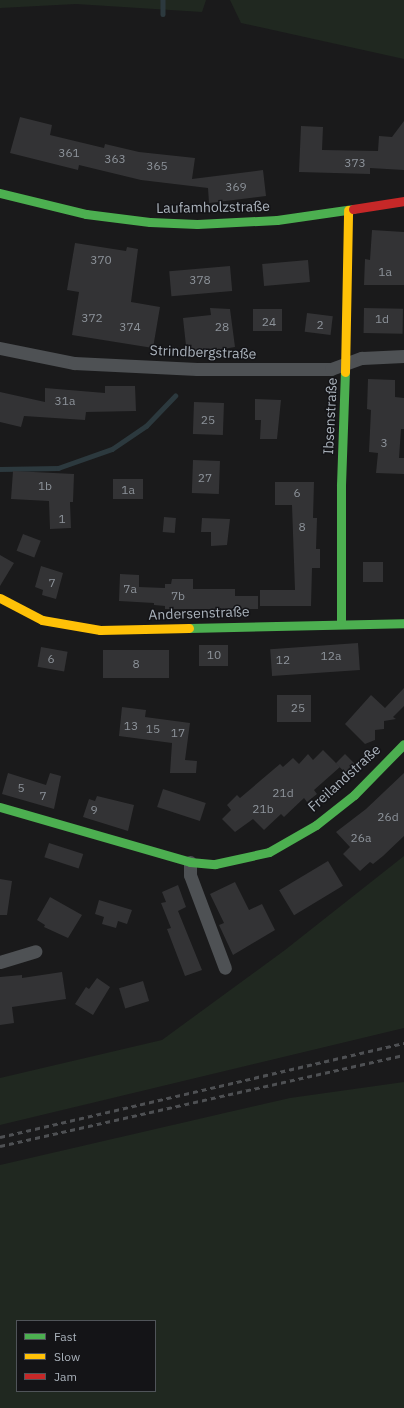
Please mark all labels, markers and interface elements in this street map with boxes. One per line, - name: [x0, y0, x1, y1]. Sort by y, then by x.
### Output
- house number: 361: [58, 146, 80, 160]
- house number: 363: [104, 152, 126, 166]
- house number: 373: [344, 156, 366, 170]
- house number: 365: [146, 159, 168, 173]
- house number: 369: [225, 180, 247, 194]
- street label: Laufamholzstraße: [156, 198, 270, 216]
- house number: 370: [90, 253, 112, 267]
- house number: 1a: [378, 265, 392, 279]
- house number: 378: [189, 273, 211, 287]
- house number: 372: [81, 311, 103, 325]
- house number: 1d: [375, 312, 389, 326]
- house number: 24: [262, 315, 276, 329]
- house number: 2: [316, 318, 324, 332]
- house number: 374: [119, 320, 141, 334]
- house number: 28: [215, 320, 229, 334]
- street label: Strindbergstraße: [149, 342, 257, 362]
- street label: Ibsenstraße: [320, 377, 340, 455]
- house number: 31a: [55, 394, 75, 408]
- house number: 25: [201, 413, 215, 427]
- house number: 3: [380, 436, 388, 450]
- house number: 27: [198, 471, 212, 485]
- house number: 1b: [38, 479, 52, 493]
- house number: 1a: [121, 483, 135, 497]
- house number: 6: [293, 486, 301, 500]
- house number: 1: [58, 512, 66, 526]
- house number: 8: [298, 520, 306, 534]
- house number: 7: [48, 576, 56, 590]
- house number: 7a: [123, 582, 137, 596]
- house number: 7b: [171, 589, 185, 603]
- street label: Andersenstraße: [148, 603, 250, 623]
- house number: 10: [207, 648, 221, 662]
- house number: 12a: [321, 649, 341, 663]
- house number: 6: [47, 652, 55, 666]
- house number: 12: [276, 653, 290, 667]
- house number: 8: [132, 657, 140, 671]
- house number: 25: [291, 701, 305, 715]
- house number: 13: [124, 719, 138, 733]
- house number: 15: [146, 722, 160, 736]
- house number: 17: [171, 726, 185, 740]
- street label: Freilandstraße: [304, 741, 384, 815]
- house number: 5: [17, 781, 25, 795]
- house number: 21d: [272, 786, 294, 800]
- house number: 7: [39, 789, 47, 803]
- house number: 21b: [252, 802, 274, 816]
- house number: 9: [90, 803, 98, 817]
- house number: 26d: [377, 810, 399, 824]
- house number: 26a: [351, 831, 371, 845]
- legend: [16, 1320, 156, 1392]
- text: Fast: [54, 1329, 77, 1344]
- text: Slow: [54, 1349, 80, 1364]
- text: Jam: [54, 1369, 77, 1384]

